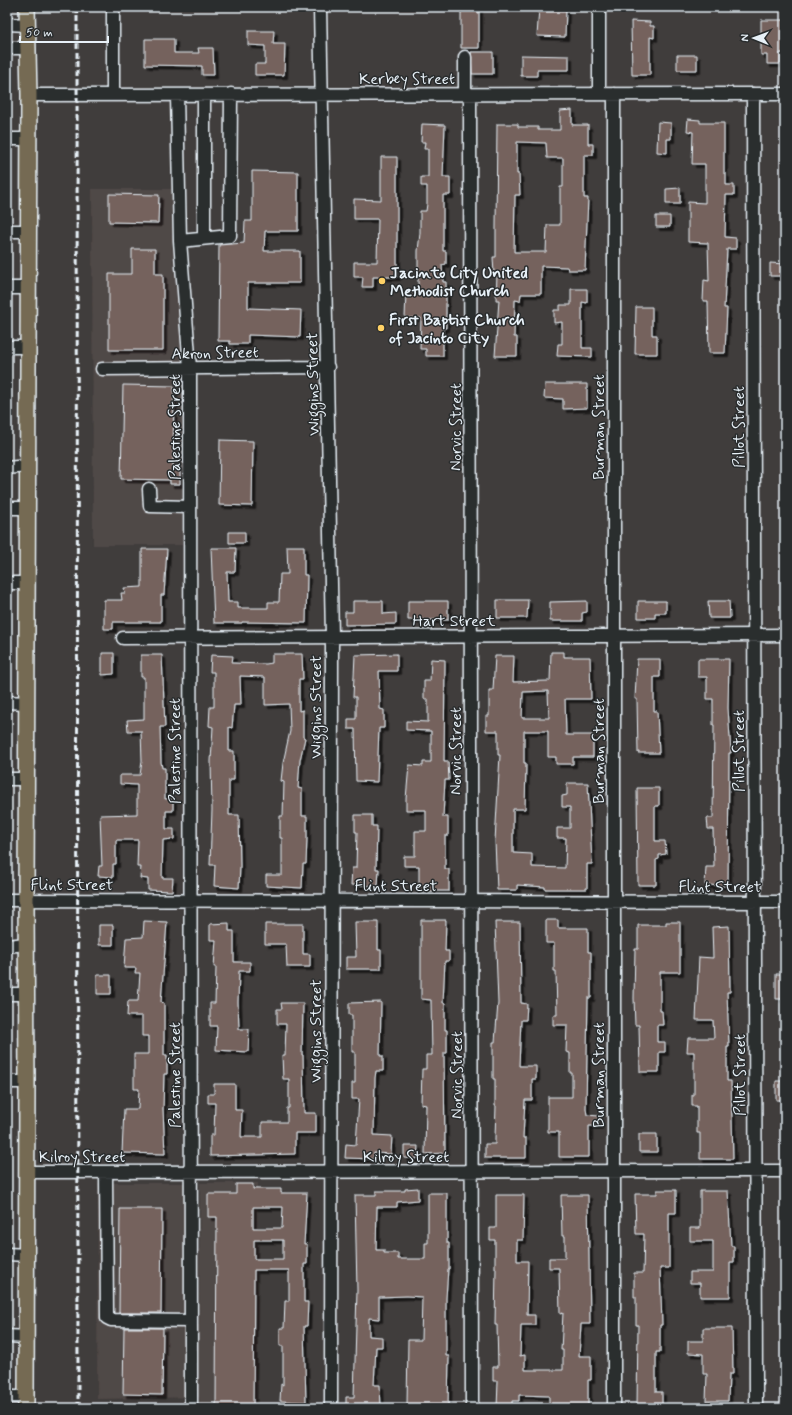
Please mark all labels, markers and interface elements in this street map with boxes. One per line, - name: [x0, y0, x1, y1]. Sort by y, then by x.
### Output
- scale bar: [20, 18, 108, 44]
- north arrow: [734, 18, 774, 58]
- text: 50 m: [26, 25, 53, 41]
- text: N: [738, 34, 752, 42]
- street label: Kerbey Street: [359, 69, 455, 90]
- place label: Jacinto City United Methodist Church: [390, 263, 528, 302]
- marker: Jacinto City United Methodist Church: [377, 276, 387, 286]
- place label: First Baptist Church of Jacinto City: [389, 310, 525, 349]
- marker: First Baptist Church of Jacinto City: [376, 323, 386, 333]
- street label: Wiggins Street: [302, 332, 326, 436]
- street label: Akron Street: [171, 342, 259, 365]
- street label: Palestine Street: [165, 374, 186, 480]
- street label: Burman Street: [589, 374, 610, 480]
- street label: Norvic Street: [446, 383, 467, 471]
- street label: Pillot Street: [729, 386, 750, 468]
- street label: Hart Street: [413, 611, 496, 632]
- street label: Wiggins Street: [306, 655, 328, 759]
- street label: Palestine Street: [165, 698, 186, 804]
- street label: Burman Street: [589, 698, 610, 804]
- street label: Norvic Street: [446, 707, 467, 795]
- street label: Pillot Street: [729, 710, 750, 792]
- street label: Flint Street: [31, 875, 114, 896]
- street label: Flint Street: [355, 876, 438, 897]
- street label: Flint Street: [679, 877, 762, 898]
- street label: Wiggins Street: [306, 979, 328, 1083]
- street label: Palestine Street: [165, 1022, 186, 1128]
- street label: Burman Street: [589, 1022, 610, 1128]
- street label: Norvic Street: [447, 1031, 468, 1119]
- street label: Pillot Street: [730, 1034, 751, 1116]
- street label: Kilroy Street: [39, 1147, 125, 1168]
- street label: Kilroy Street: [363, 1147, 449, 1168]

